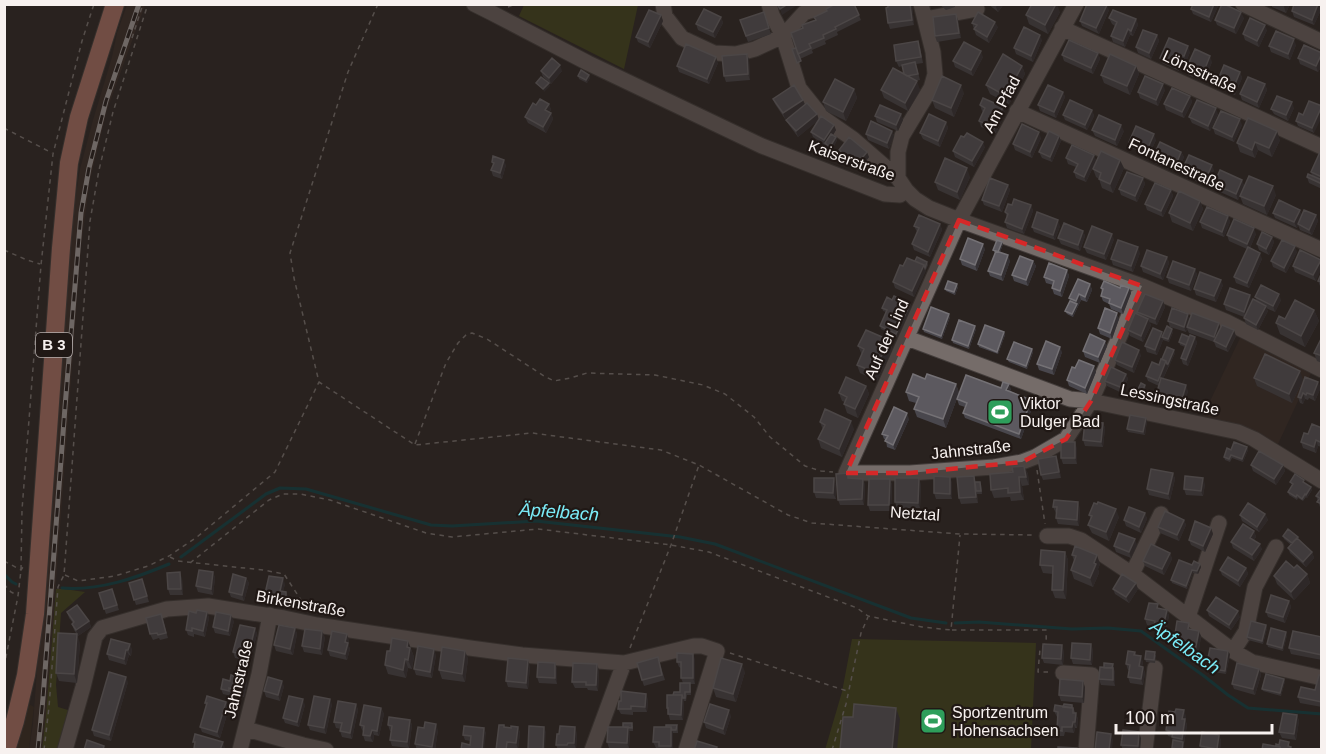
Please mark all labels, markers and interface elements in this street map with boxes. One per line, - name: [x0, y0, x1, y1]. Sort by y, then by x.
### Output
- street label: Lönsstraße: [1160, 47, 1240, 96]
- street label: Am Pfad: [980, 73, 1023, 135]
- street label: Fontanestraße: [1126, 135, 1228, 194]
- street label: Kaiserstraße: [806, 137, 897, 184]
- street label: Auf der Lind: [861, 296, 912, 382]
- road number: B 3: [36, 333, 72, 357]
- street label: Lessingstraße: [1119, 381, 1221, 418]
- place label: Viktor Dulger Bad: [1020, 395, 1100, 430]
- sports icon: Viktor Dulger Bad: [985, 397, 1015, 427]
- street label: Jahnstraße: [930, 437, 1012, 462]
- water label: Äpfelbach: [517, 499, 600, 525]
- street label: Netztal: [890, 503, 940, 524]
- street label: Birkenstraße: [255, 587, 347, 620]
- water label: Äpfelbach: [1146, 615, 1224, 678]
- street label: Jahnstraße: [221, 638, 256, 720]
- scale bar: [1116, 697, 1272, 735]
- place label: Sportzentrum Hohensachsen: [952, 704, 1059, 739]
- sports icon: Sportzentrum Hohensachsen: [918, 706, 948, 736]
- text: 100 m: [1125, 708, 1175, 728]

